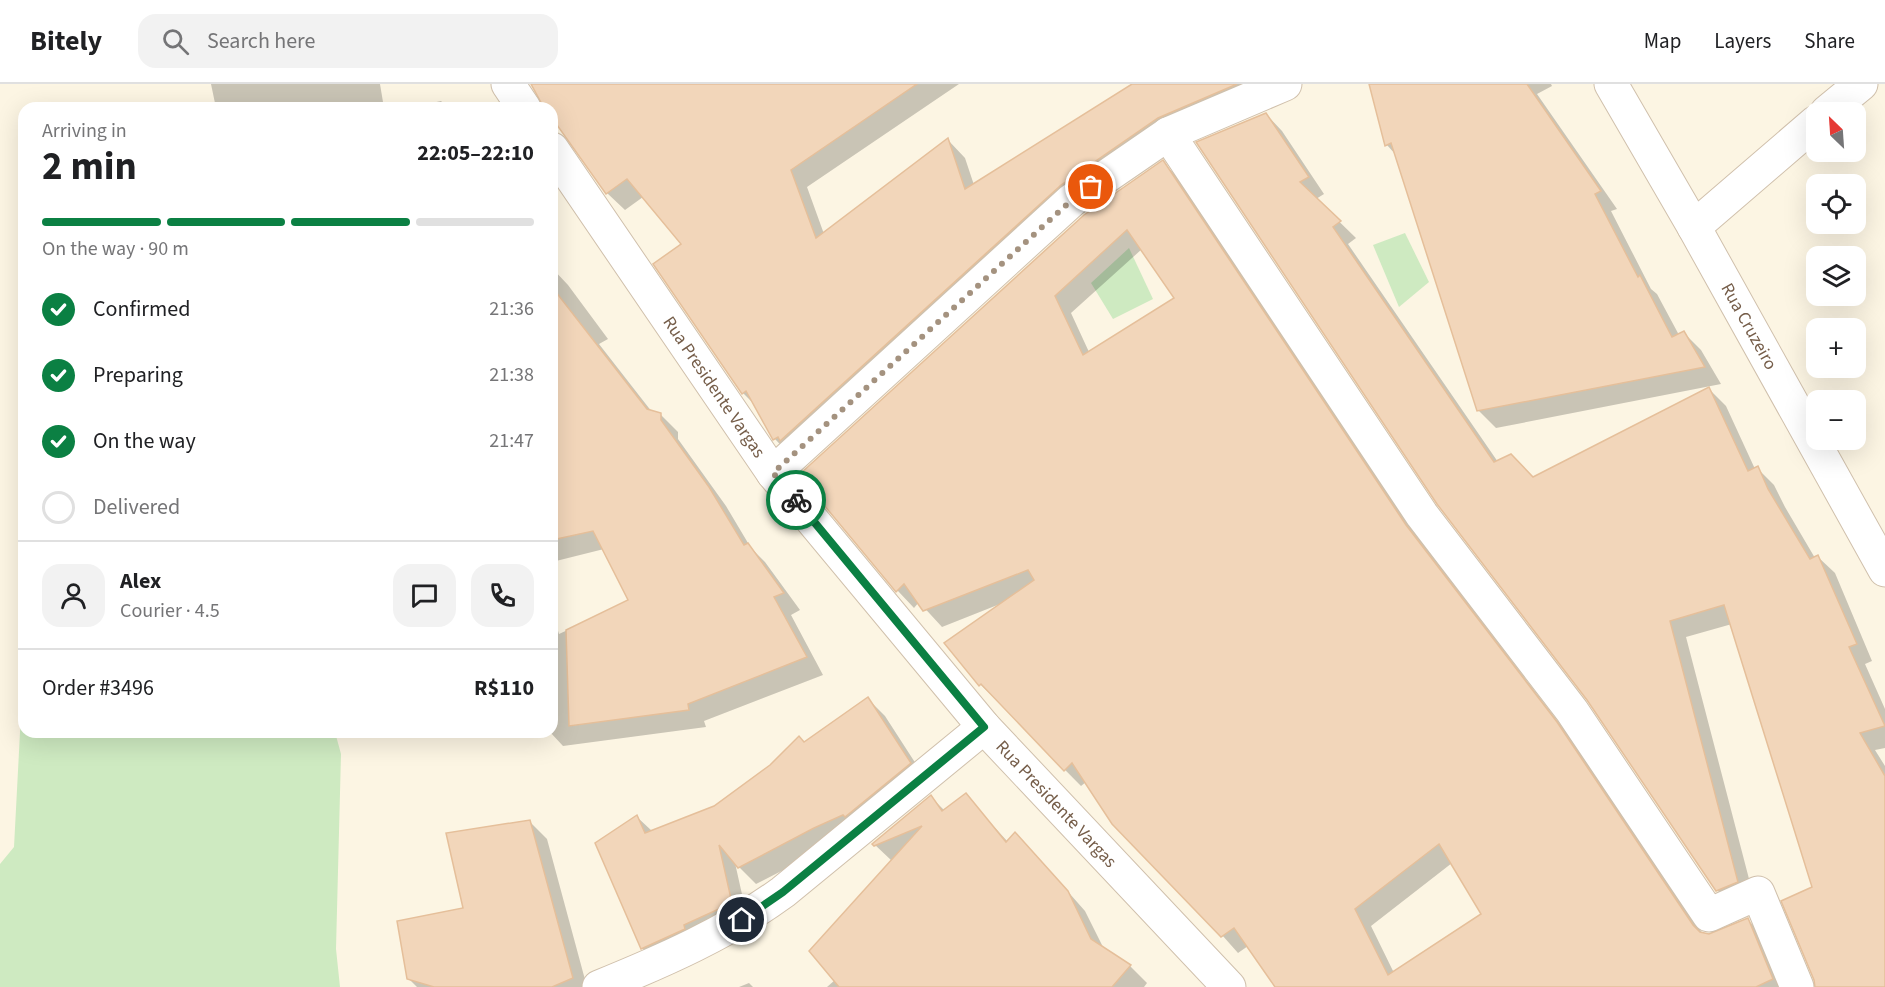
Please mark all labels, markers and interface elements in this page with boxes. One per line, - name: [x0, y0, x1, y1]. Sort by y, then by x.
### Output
- search box: [138, 14, 558, 68]
- text: Bitely: [30, 21, 102, 61]
- icon: search: [159, 25, 192, 58]
- text: Search here: [207, 25, 315, 57]
- text: Map: [1644, 26, 1681, 56]
- text: Layers: [1714, 26, 1771, 56]
- text: Share: [1804, 26, 1855, 56]
- north arrow: [1806, 102, 1866, 162]
- map controls: [1806, 102, 1866, 450]
- text: Arriving in: [42, 117, 127, 145]
- text: 22:05–22:10: [417, 137, 534, 169]
- text: 2 min: [42, 139, 137, 195]
- pin: [1065, 161, 1116, 212]
- icon: bag: [1074, 170, 1107, 203]
- button: locate: [1806, 174, 1866, 234]
- text: On the way · 90 m: [42, 235, 189, 263]
- button: layers: [1806, 246, 1866, 306]
- street label: Rua Cruzeiro: [1715, 278, 1784, 374]
- icon: check: [42, 293, 75, 326]
- text: Confirmed: [93, 293, 190, 325]
- text: 21:36: [489, 295, 534, 323]
- street label: Rua Presidente Vargas: [657, 311, 772, 463]
- button: +: [1806, 318, 1866, 378]
- icon: check: [42, 359, 75, 392]
- text: Preparing: [93, 359, 183, 391]
- text: 21:38: [489, 361, 534, 389]
- button: −: [1806, 390, 1866, 450]
- icon: check: [42, 425, 75, 458]
- text: On the way: [93, 425, 196, 457]
- text: 21:47: [489, 427, 534, 455]
- courier: [766, 470, 826, 530]
- icon: bike: [780, 484, 813, 517]
- text: Delivered: [93, 491, 180, 523]
- button: person: [42, 564, 105, 627]
- button: chat: [393, 564, 456, 627]
- button: phone: [471, 564, 534, 627]
- text: Alex: [120, 565, 161, 597]
- text: Courier · 4.5: [120, 597, 220, 625]
- text: Order #3496: [42, 672, 154, 704]
- text: R$110: [474, 672, 534, 704]
- street label: Rua Presidente Vargas: [990, 735, 1123, 873]
- pin: [716, 894, 767, 945]
- icon: home: [725, 903, 758, 936]

